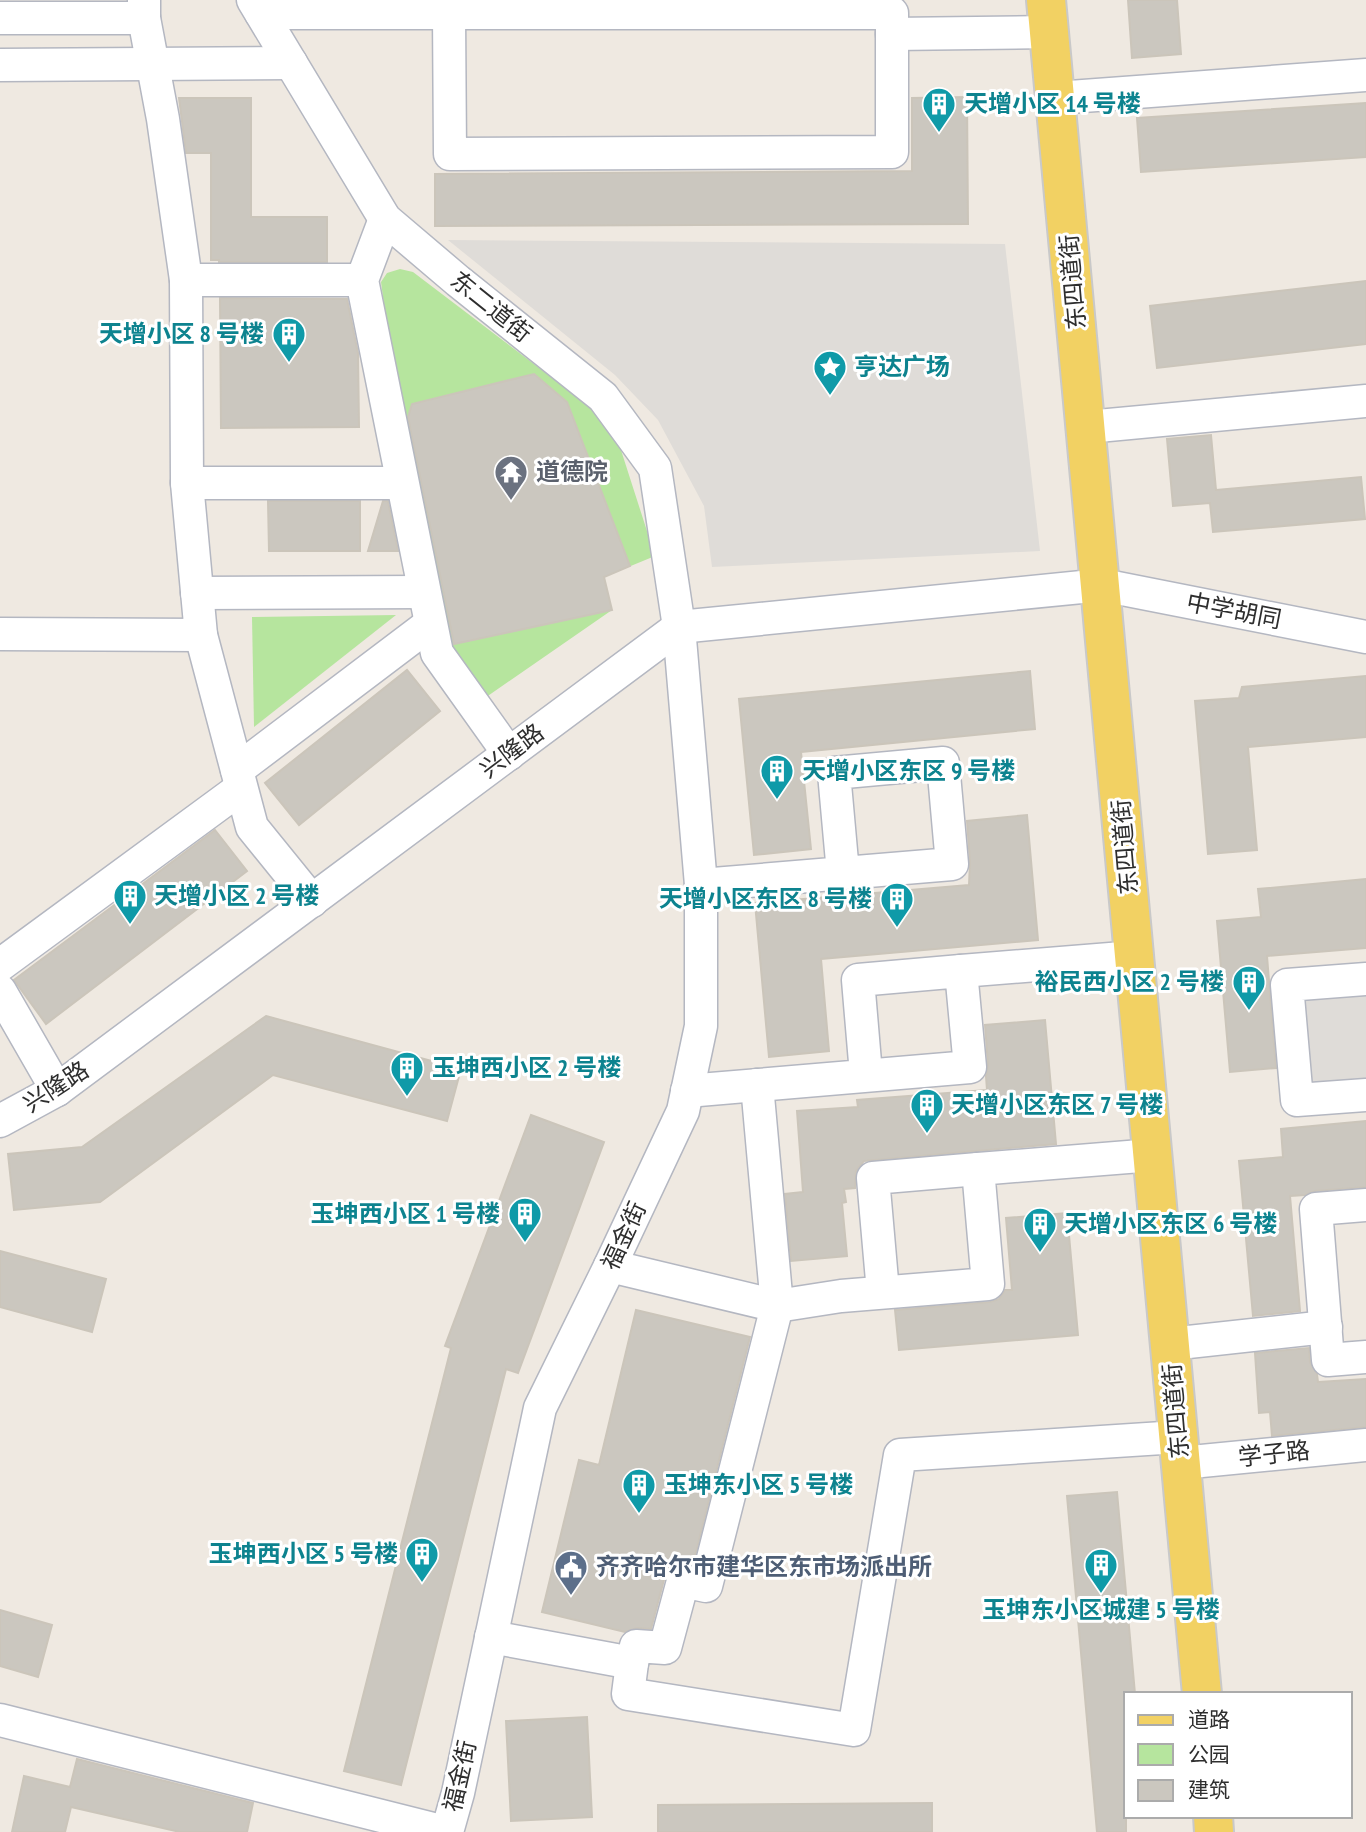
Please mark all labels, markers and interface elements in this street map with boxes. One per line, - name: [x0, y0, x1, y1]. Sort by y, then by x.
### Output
- building icon: 天增小区 14 号楼: [920, 85, 958, 134]
- place label: 天增小区 14 号楼: [964, 88, 1141, 119]
- street label: 东四道街: [1053, 233, 1092, 331]
- street label: 东二道街: [444, 264, 538, 349]
- building icon: 天增小区 8 号楼: [270, 315, 308, 364]
- place label: 天增小区 8 号楼: [99, 318, 264, 349]
- place icon: 亨达广场: [811, 348, 849, 397]
- place label: 亨达广场: [854, 351, 950, 382]
- temple icon: 道德院: [492, 453, 530, 502]
- place label: 道德院: [536, 456, 608, 487]
- street label: 中学胡同: [1184, 586, 1284, 635]
- street label: 兴隆路: [474, 717, 550, 785]
- building icon: 天增小区东区 9 号楼: [758, 752, 796, 801]
- place label: 天增小区东区 9 号楼: [802, 755, 1015, 786]
- street label: 东四道街: [1105, 798, 1144, 896]
- building icon: 天增小区 2 号楼: [111, 877, 149, 926]
- place label: 天增小区 2 号楼: [154, 880, 319, 911]
- building icon: 天增小区东区 8 号楼: [878, 880, 916, 929]
- place label: 天增小区东区 8 号楼: [659, 883, 872, 914]
- building icon: 裕民西小区 2 号楼: [1230, 963, 1268, 1012]
- place label: 裕民西小区 2 号楼: [1035, 966, 1224, 997]
- building icon: 玉坤西小区 2 号楼: [388, 1049, 426, 1098]
- place label: 玉坤西小区 2 号楼: [432, 1052, 621, 1083]
- street label: 兴隆路: [17, 1054, 94, 1119]
- building icon: 天增小区东区 7 号楼: [908, 1086, 946, 1135]
- place label: 天增小区东区 7 号楼: [951, 1089, 1163, 1120]
- building icon: 玉坤西小区 1 号楼: [506, 1195, 544, 1244]
- street label: 福金街: [594, 1197, 653, 1275]
- place label: 玉坤西小区 1 号楼: [311, 1198, 500, 1229]
- building icon: 天增小区东区 6 号楼: [1021, 1205, 1059, 1254]
- place label: 天增小区东区 6 号楼: [1064, 1208, 1277, 1239]
- street label: 东四道街: [1156, 1362, 1195, 1460]
- street label: 学子路: [1237, 1434, 1311, 1473]
- building icon: 玉坤东小区 5 号楼: [620, 1466, 658, 1515]
- place label: 玉坤东小区 5 号楼: [664, 1469, 853, 1500]
- building icon: 玉坤西小区 5 号楼: [403, 1535, 441, 1584]
- place label: 玉坤西小区 5 号楼: [209, 1538, 398, 1569]
- building icon: 玉坤东小区城建 5 号楼: [1082, 1546, 1120, 1595]
- public building icon: 齐齐哈尔市建华区东市场派出所: [552, 1548, 590, 1597]
- place label: 齐齐哈尔市建华区东市场派出所: [596, 1551, 932, 1582]
- place label: 玉坤东小区城建 5 号楼: [982, 1594, 1220, 1625]
- legend: [1124, 1692, 1352, 1818]
- text: 道路: [1188, 1706, 1230, 1733]
- street label: 福金街: [436, 1737, 483, 1814]
- text: 公园: [1188, 1741, 1230, 1768]
- text: 建筑: [1188, 1776, 1230, 1803]

